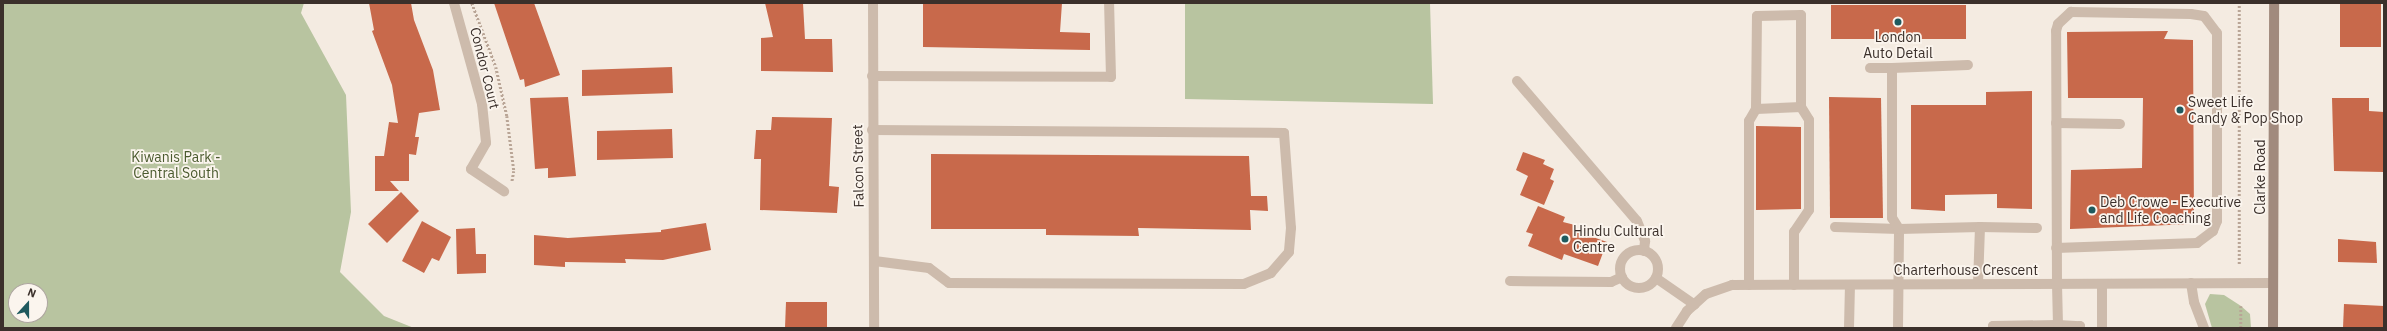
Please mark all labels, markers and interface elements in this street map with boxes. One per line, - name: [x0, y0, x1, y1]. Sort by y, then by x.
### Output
- marker: London Auto Detail: [1893, 17, 1903, 27]
- street label: Condor Court: [467, 25, 503, 111]
- place label: London Auto Detail: [1863, 29, 1933, 62]
- place label: Sweet Life Candy & Pop Shop: [2188, 94, 2303, 126]
- marker: Sweet Life Candy & Pop Shop: [2175, 105, 2185, 115]
- street label: Falcon Street: [849, 124, 867, 208]
- street label: Clarke Road: [2252, 139, 2268, 215]
- park label: Kiwanis Park - Central South: [131, 149, 221, 182]
- place label: Deb Crowe - Executive and Life Coaching: [2100, 194, 2241, 226]
- marker: Deb Crowe - Executive and Life Coaching: [2087, 205, 2097, 215]
- place label: Hindu Cultural Centre: [1573, 223, 1663, 256]
- marker: Hindu Cultural Centre: [1560, 234, 1570, 244]
- street label: Charterhouse Crescent: [1894, 262, 2038, 278]
- north arrow: [8, 283, 48, 323]
- text: N: [26, 285, 38, 301]

